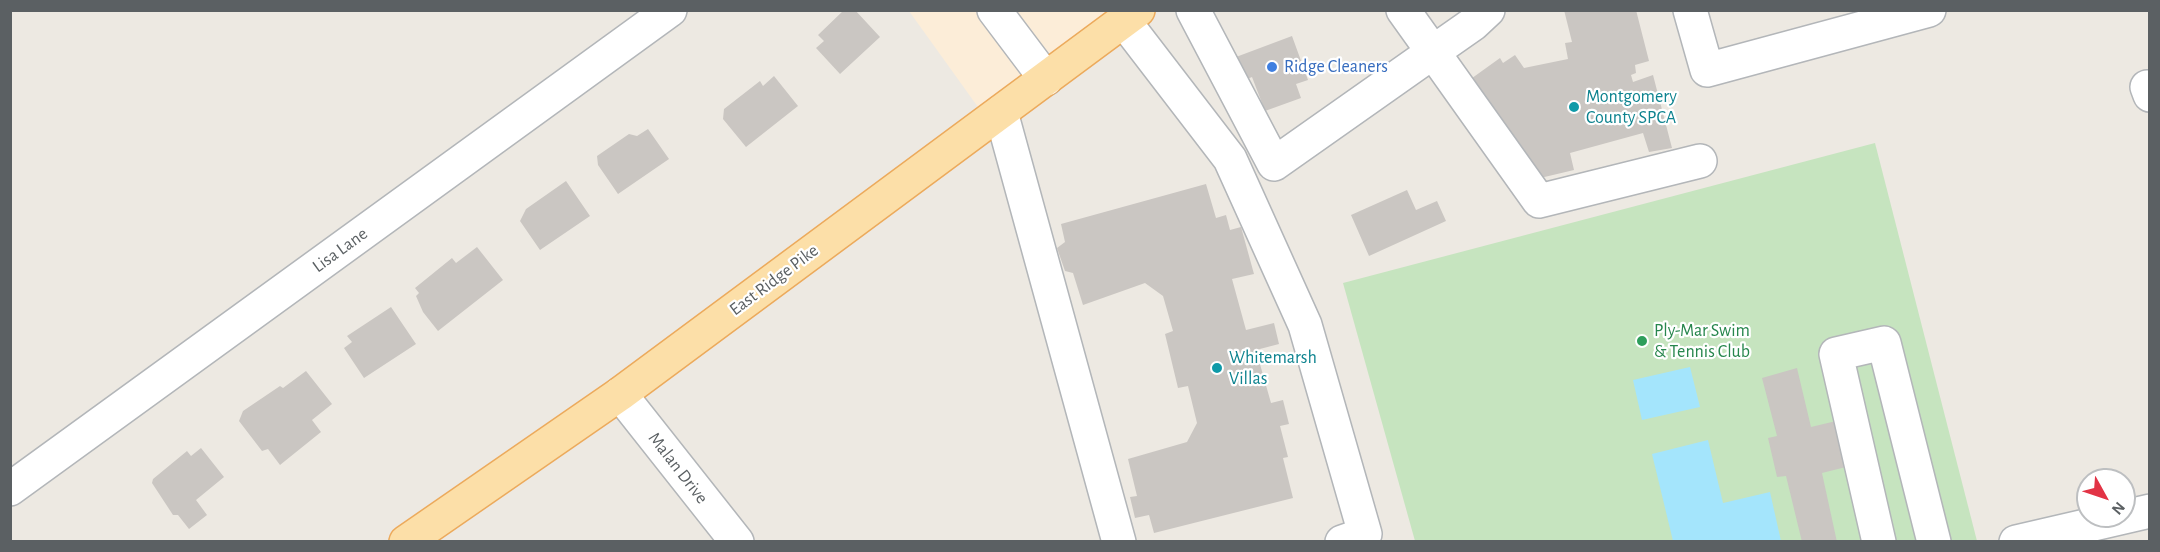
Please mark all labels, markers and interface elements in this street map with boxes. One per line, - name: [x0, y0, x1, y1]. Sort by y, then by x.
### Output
- place label: Ridge Cleaners: [1284, 56, 1388, 78]
- marker: Ridge Cleaners: [1265, 60, 1279, 74]
- place label: Montgomery County SPCA: [1586, 86, 1677, 128]
- marker: Montgomery County SPCA: [1567, 100, 1581, 114]
- street label: Lisa Lane: [308, 223, 372, 277]
- street label: East Ridge Pike: [725, 240, 823, 320]
- place label: Ply-Mar Swim & Tennis Club: [1654, 320, 1750, 362]
- marker: Ply-Mar Swim & Tennis Club: [1635, 334, 1649, 348]
- place label: Whitemarsh Villas: [1229, 347, 1317, 389]
- marker: Whitemarsh Villas: [1210, 361, 1224, 375]
- street label: Malan Drive: [643, 428, 713, 508]
- north arrow: [2076, 468, 2136, 528]
- text: N: [2109, 499, 2128, 518]

